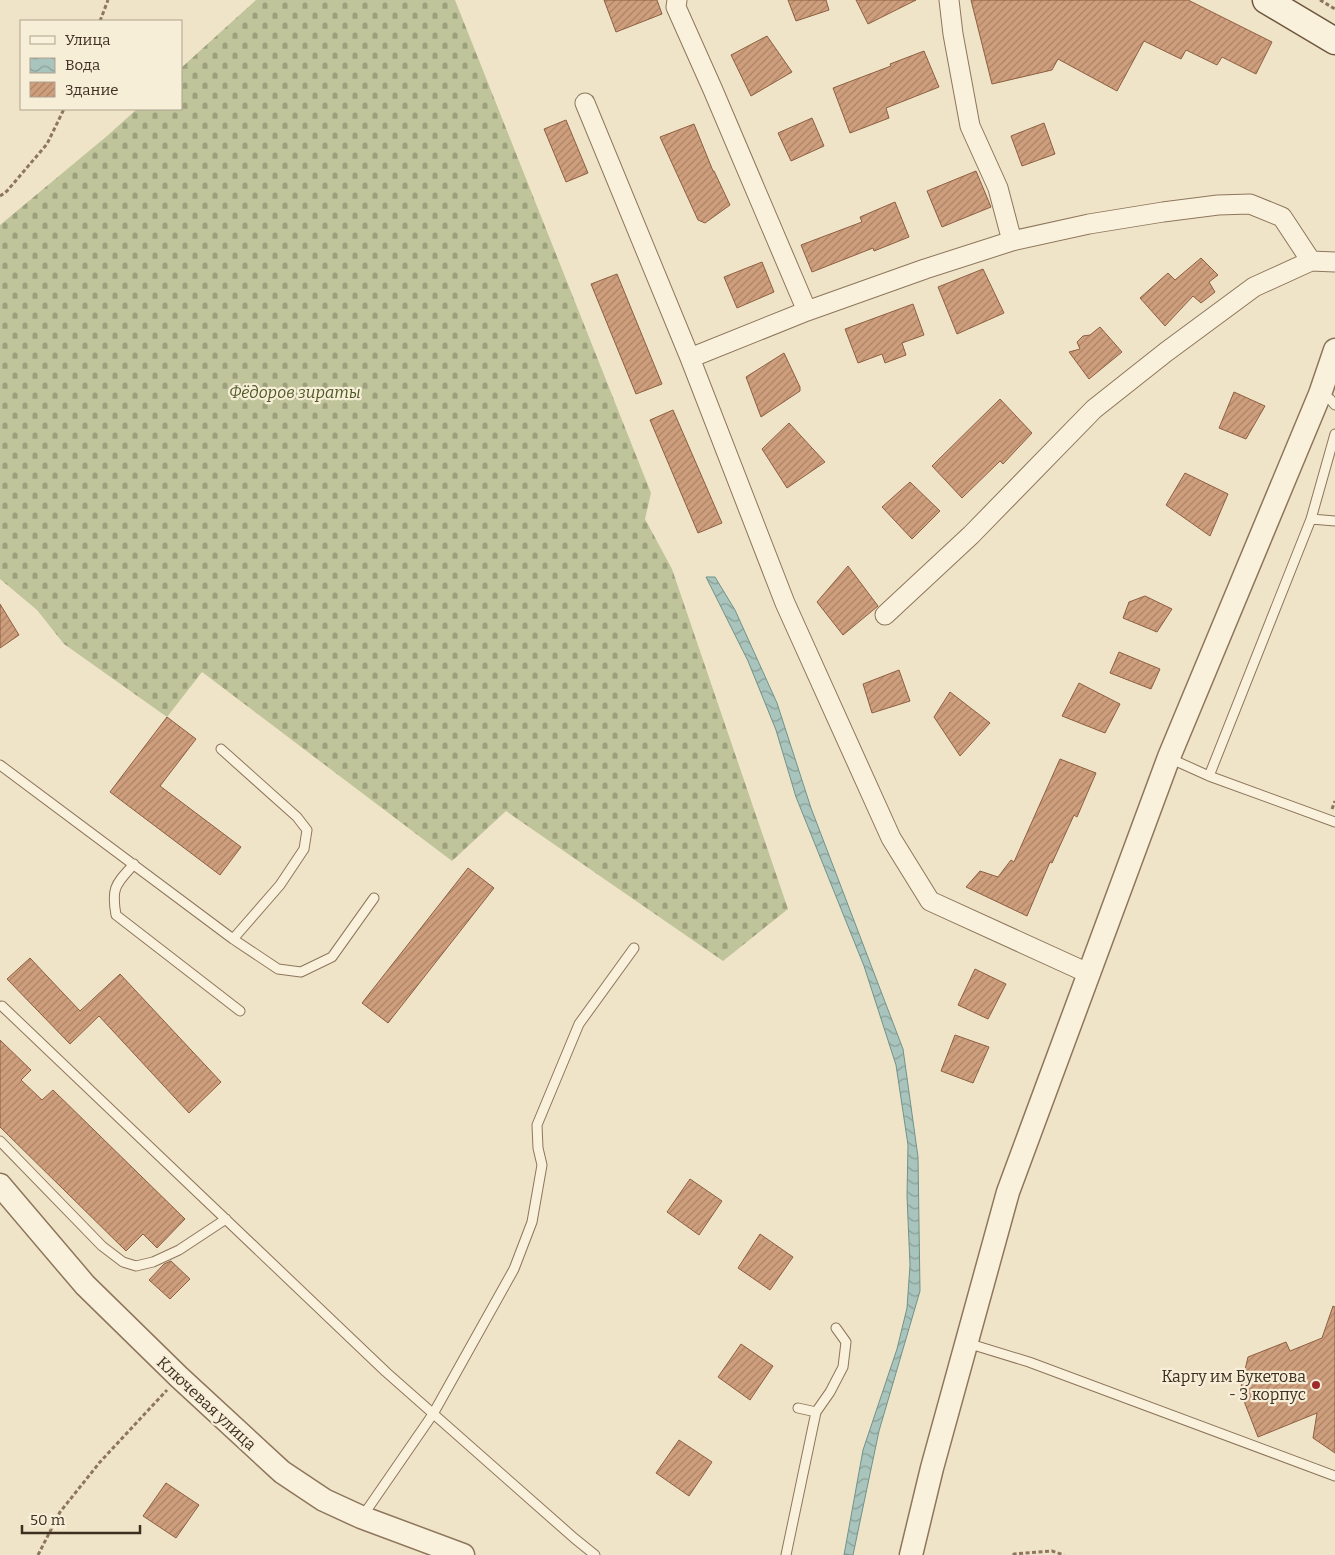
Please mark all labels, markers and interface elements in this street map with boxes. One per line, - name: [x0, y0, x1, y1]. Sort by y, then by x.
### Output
- legend: [20, 20, 182, 110]
- text: Улица: [65, 31, 111, 49]
- text: Вода: [65, 56, 100, 74]
- text: Здание: [65, 81, 119, 99]
- park label: Фёдоров зираты: [229, 383, 361, 402]
- street label: Ключевая улица: [153, 1353, 260, 1454]
- place label: Каргу им Букетова - 3 корпус: [1161, 1367, 1306, 1404]
- marker: Каргу им Букетова - 3 корпус: [1310, 1379, 1322, 1391]
- scale bar: [22, 1502, 140, 1534]
- text: 50 m: [30, 1511, 66, 1529]

